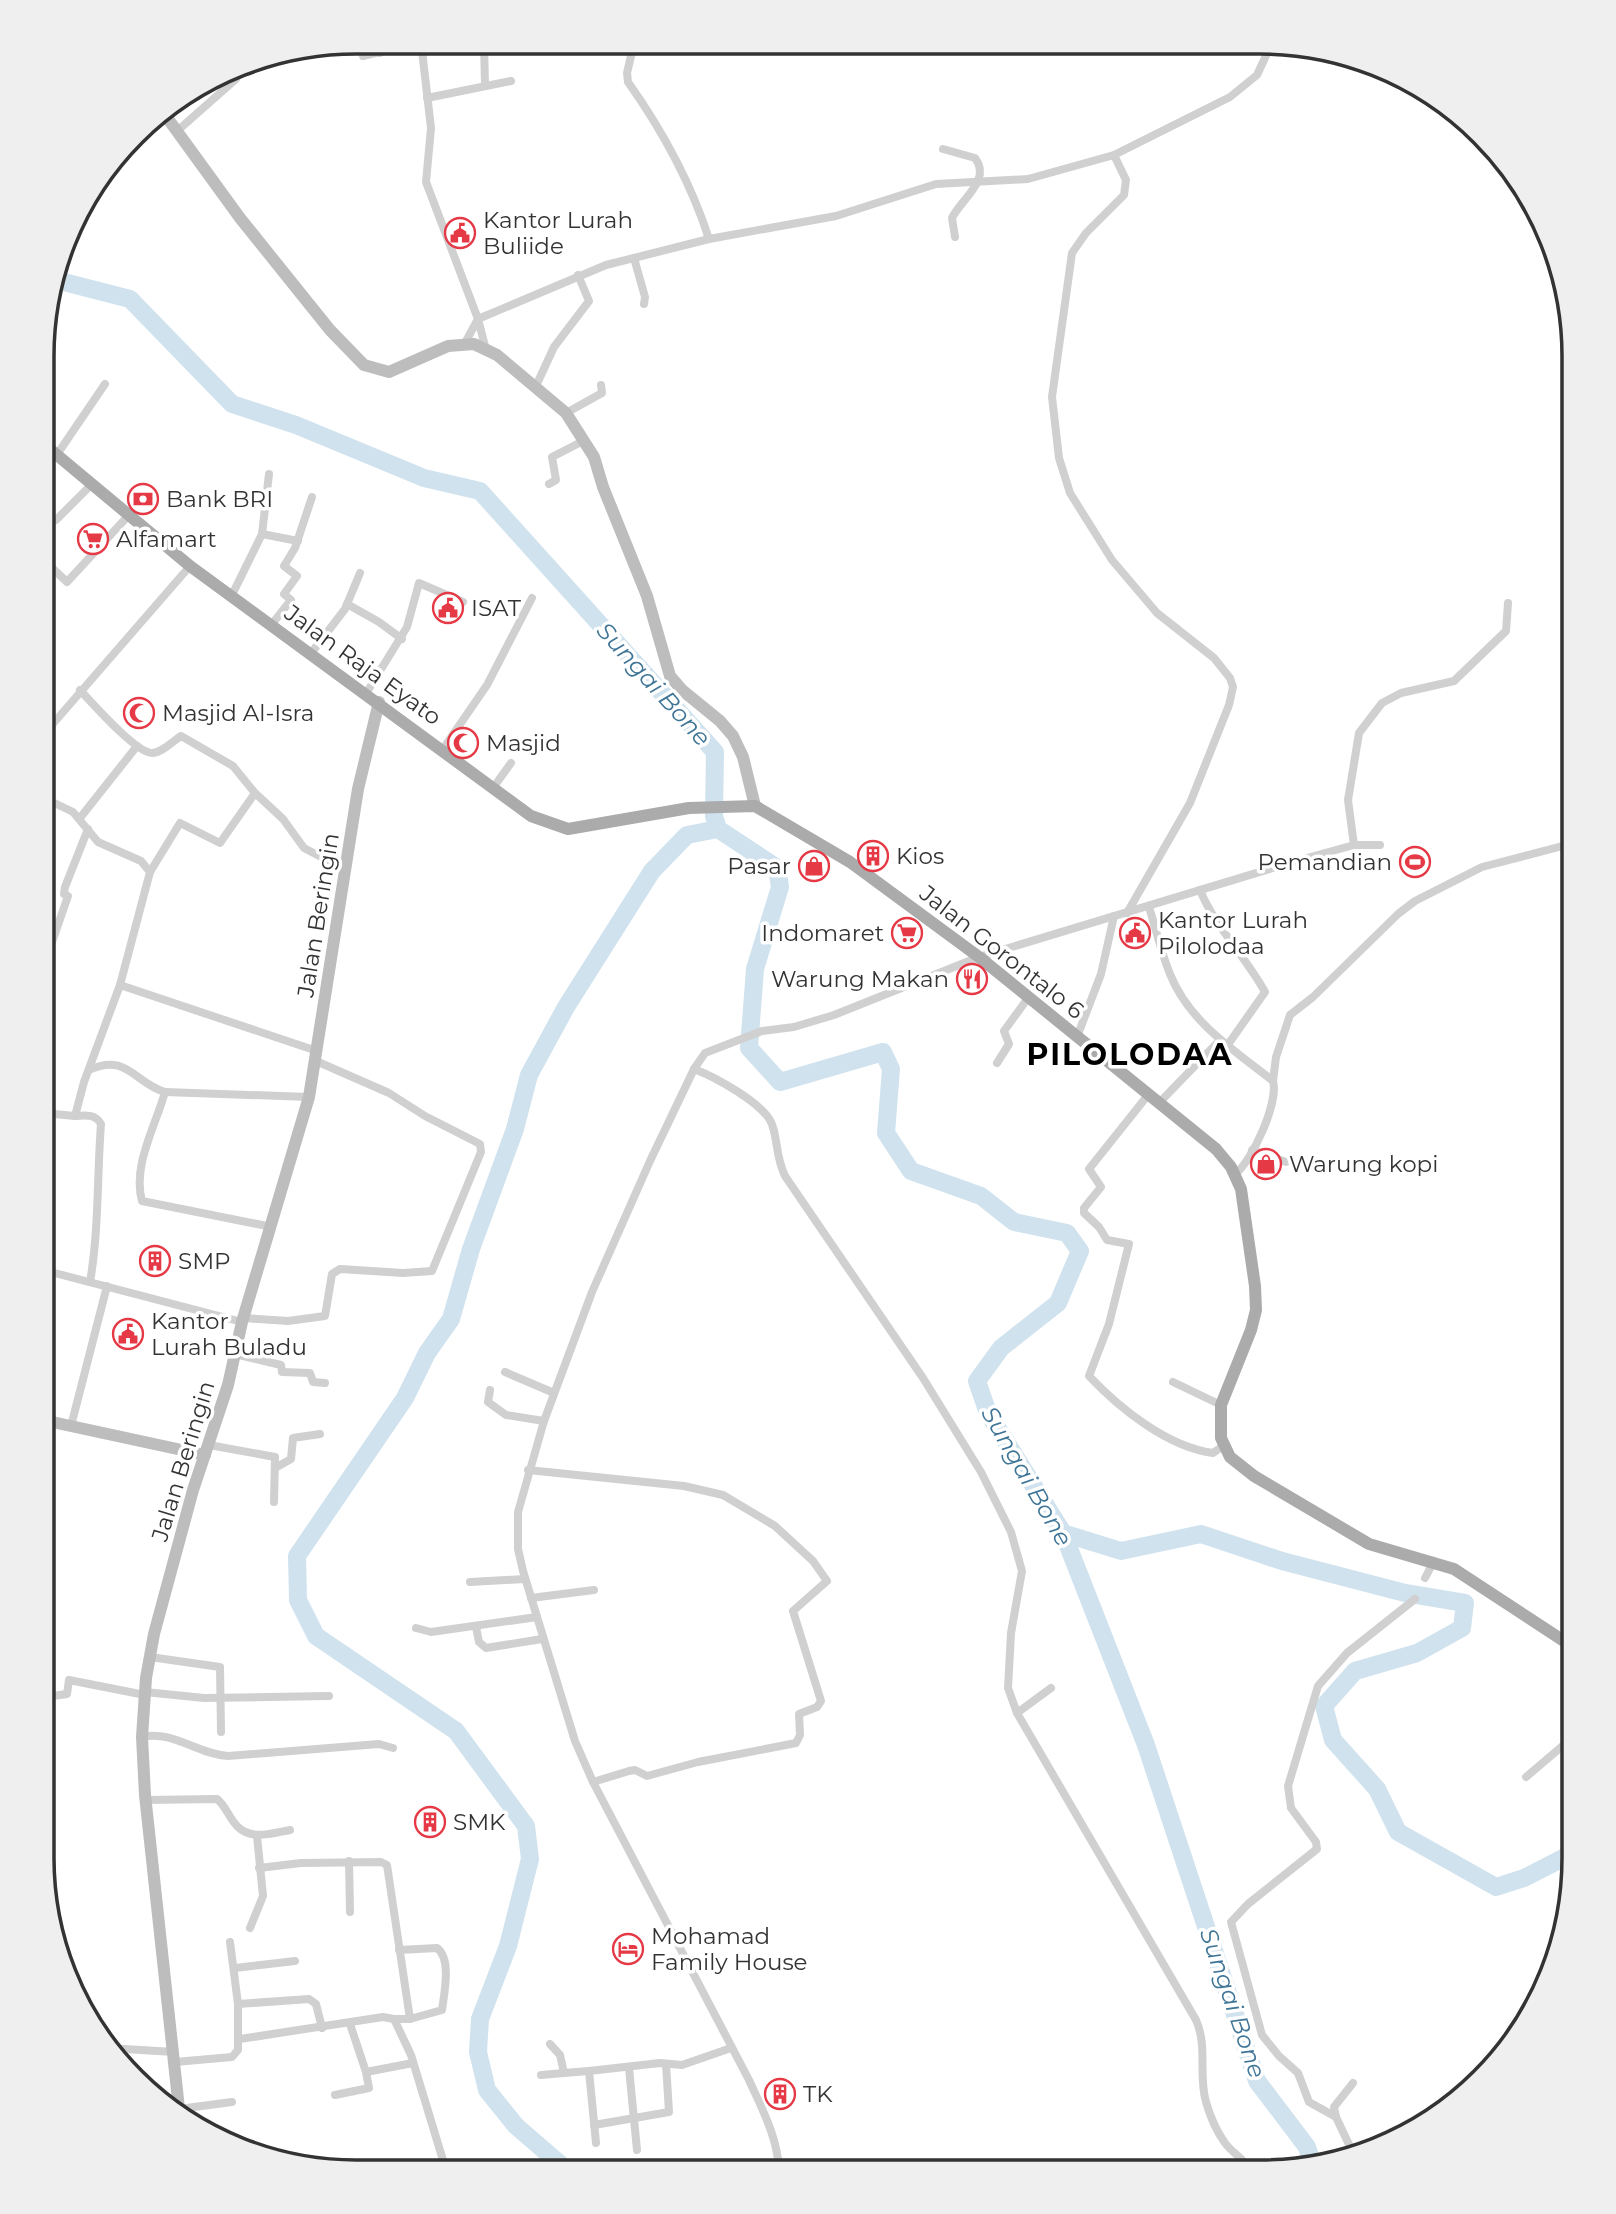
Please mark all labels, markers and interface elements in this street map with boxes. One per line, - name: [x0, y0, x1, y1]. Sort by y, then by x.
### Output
- place label: Kantor Lurah Buliide: [483, 206, 633, 260]
- public building icon: Kantor Lurah Buliide: [443, 216, 477, 250]
- bank icon: Bank BRI: [126, 482, 160, 516]
- place label: Bank BRI: [166, 485, 273, 513]
- supermarket icon: Alfamart: [76, 522, 110, 556]
- place label: Alfamart: [116, 525, 217, 553]
- public building icon: ISAT: [431, 591, 465, 625]
- place label: ISAT: [471, 594, 522, 622]
- street label: Jalan Raja Eyato: [278, 598, 447, 731]
- water label: Sungai Bone: [591, 616, 717, 752]
- mosque icon: Masjid Al-Isra: [122, 696, 156, 730]
- place label: Masjid Al-Isra: [162, 699, 314, 727]
- mosque icon: Masjid: [446, 726, 480, 760]
- place label: Masjid: [486, 729, 561, 757]
- street label: Jalan Beringin: [291, 831, 345, 1000]
- building icon: Kios: [856, 839, 890, 873]
- place label: Kios: [896, 842, 944, 870]
- sports icon: Pemandian: [1398, 845, 1432, 879]
- place label: Pemandian: [1257, 848, 1392, 876]
- shop icon: Pasar: [797, 849, 831, 883]
- place label: Pasar: [727, 852, 791, 880]
- street label: Jalan Gorontalo 6: [914, 879, 1090, 1025]
- place label: Kantor Lurah Pilolodaa: [1158, 906, 1308, 960]
- supermarket icon: Indomaret: [890, 916, 924, 950]
- public building icon: Kantor Lurah Pilolodaa: [1118, 916, 1152, 950]
- place label: Indomaret: [761, 919, 884, 947]
- restaurant icon: Warung Makan: [955, 962, 989, 996]
- place label: Warung Makan: [771, 965, 949, 993]
- district label: PILOLODAA: [1027, 1036, 1233, 1073]
- shop icon: Warung kopi: [1249, 1147, 1283, 1181]
- place label: Warung kopi: [1289, 1150, 1438, 1178]
- building icon: SMP: [138, 1244, 172, 1278]
- place label: SMP: [178, 1247, 231, 1275]
- place label: Kantor Lurah Buladu: [151, 1307, 307, 1361]
- public building icon: Kantor Lurah Buladu: [111, 1317, 145, 1351]
- street label: Jalan Beringin: [145, 1378, 221, 1545]
- water label: Sungai Bone: [975, 1401, 1079, 1551]
- building icon: SMK: [413, 1805, 447, 1839]
- place label: SMK: [453, 1808, 506, 1836]
- place label: Mohamad Family House: [651, 1922, 808, 1976]
- water label: Sungai Bone: [1194, 1924, 1272, 2082]
- hotel icon: Mohamad Family House: [611, 1932, 645, 1966]
- building icon: TK: [763, 2077, 797, 2111]
- place label: TK: [803, 2080, 833, 2108]

